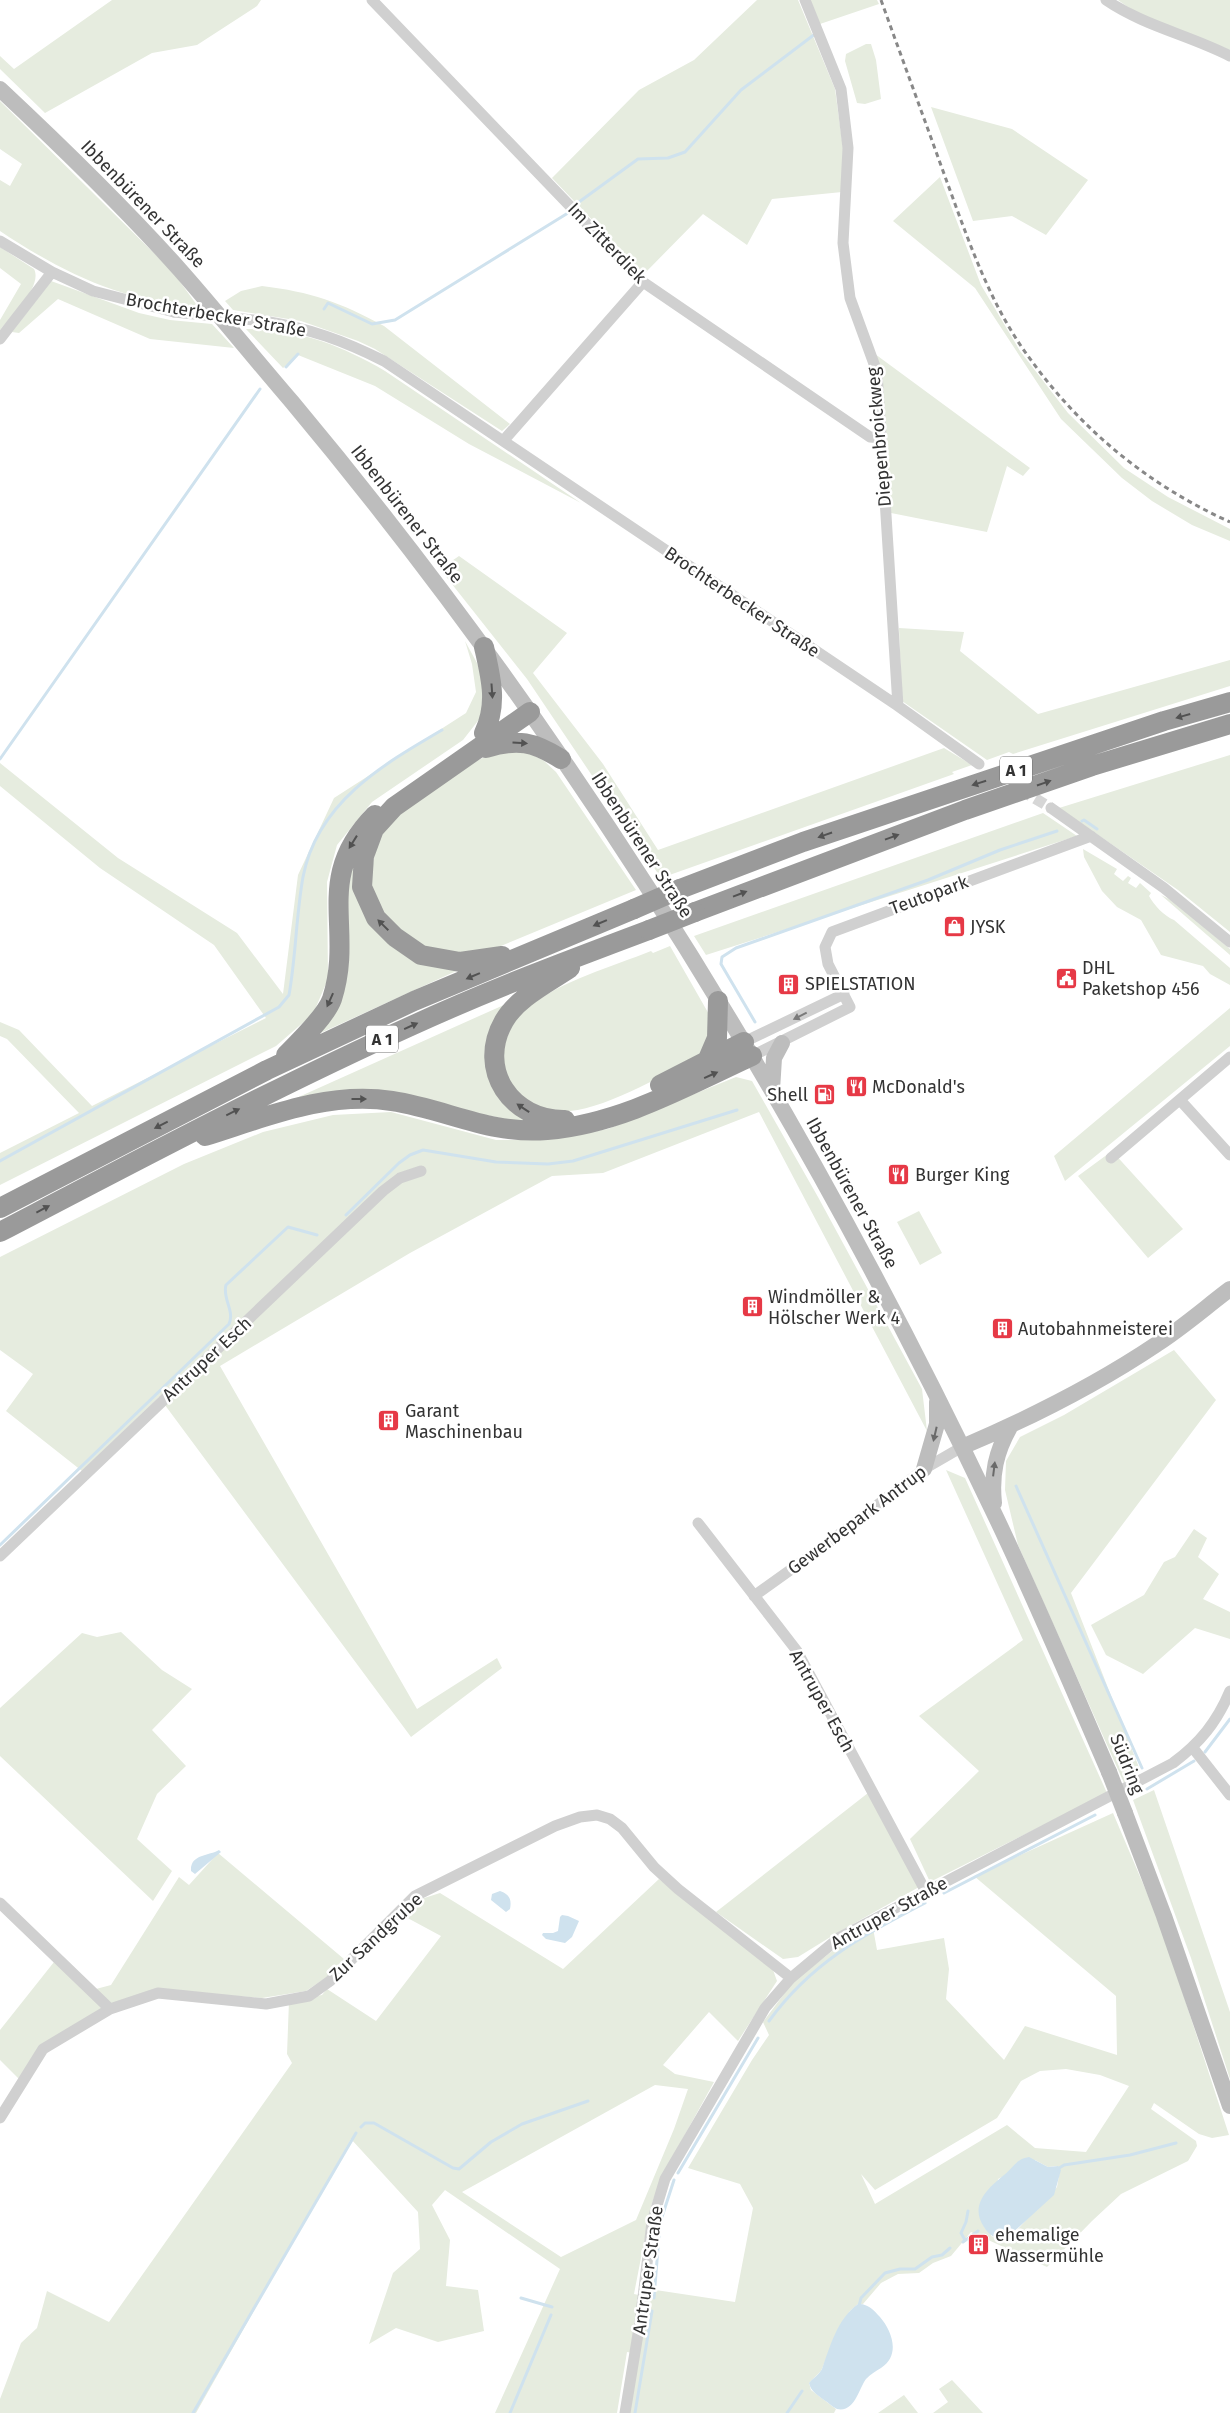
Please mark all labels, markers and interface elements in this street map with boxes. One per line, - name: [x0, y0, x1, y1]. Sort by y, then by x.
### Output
- street label: Ibbenbürener Straße: [76, 135, 210, 273]
- street label: Im Zitterdiek: [563, 198, 652, 289]
- street label: Brochterbecker Straße: [124, 288, 308, 342]
- street label: Diepenbroickweg: [862, 366, 896, 508]
- street label: Ibbenbürener Straße: [346, 440, 468, 588]
- street label: Brochterbecker Straße: [660, 542, 824, 662]
- one-way arrow: [489, 683, 497, 699]
- one-way arrow: [1176, 712, 1191, 720]
- one-way arrow: [513, 740, 529, 748]
- road number: A 1: [1000, 756, 1032, 784]
- street label: Ibbenbürener Straße: [587, 768, 697, 922]
- one-way arrow: [971, 779, 986, 787]
- one-way arrow: [1037, 779, 1052, 787]
- one-way arrow: [817, 831, 832, 839]
- one-way arrow: [885, 833, 900, 841]
- one-way arrow: [348, 835, 357, 848]
- street label: Teutopark: [887, 870, 972, 919]
- one-way arrow: [733, 890, 748, 898]
- shop icon: JYSK: [942, 915, 966, 939]
- place label: JYSK: [970, 916, 1006, 938]
- one-way arrow: [377, 919, 389, 931]
- one-way arrow: [592, 919, 607, 927]
- place label: DHL Paketshop 456: [1082, 957, 1200, 1000]
- public building icon: DHL Paketshop 456: [1054, 966, 1078, 990]
- building icon: SPIELSTATION: [777, 972, 801, 996]
- one-way arrow: [465, 973, 480, 981]
- place label: SPIELSTATION: [805, 973, 916, 995]
- one-way arrow: [325, 993, 333, 1007]
- one-way arrow: [793, 1012, 807, 1020]
- one-way arrow: [403, 1022, 418, 1030]
- road number: A 1: [366, 1026, 398, 1052]
- one-way arrow: [704, 1070, 718, 1078]
- restaurant icon: McDonald's: [844, 1075, 868, 1099]
- place label: McDonald's: [872, 1076, 965, 1098]
- fuel station icon: Shell: [812, 1083, 836, 1107]
- place label: Shell: [767, 1084, 808, 1106]
- one-way arrow: [351, 1095, 367, 1103]
- one-way arrow: [516, 1103, 529, 1113]
- one-way arrow: [225, 1108, 240, 1116]
- street label: Ibbenbürener Straße: [801, 1114, 903, 1272]
- one-way arrow: [154, 1121, 169, 1129]
- restaurant icon: Burger King: [887, 1163, 911, 1187]
- place label: Burger King: [915, 1164, 1010, 1186]
- one-way arrow: [36, 1205, 50, 1213]
- place label: Windmöller & Hölscher Werk 4: [768, 1286, 901, 1329]
- building icon: Windmöller & Hölscher Werk 4: [740, 1295, 764, 1319]
- street label: Antruper Esch: [158, 1312, 256, 1406]
- building icon: Autobahnmeisterei: [990, 1317, 1014, 1341]
- place label: Autobahnmeisterei: [1018, 1318, 1173, 1340]
- place label: Garant Maschinenbau: [405, 1400, 523, 1443]
- building icon: Garant Maschinenbau: [377, 1409, 401, 1433]
- one-way arrow: [931, 1426, 939, 1442]
- street label: Gewerbepark Antrup: [783, 1461, 931, 1579]
- one-way arrow: [990, 1461, 998, 1477]
- street label: Antruper Esch: [785, 1646, 859, 1756]
- street label: Südring: [1105, 1731, 1149, 1798]
- street label: Antruper Straße: [827, 1872, 951, 1954]
- street label: Zur Sandgrube: [325, 1888, 427, 1986]
- street label: Antruper Straße: [628, 2204, 668, 2336]
- place label: ehemalige Wassermühle: [995, 2224, 1104, 2267]
- building icon: ehemalige Wassermühle: [967, 2233, 991, 2257]

